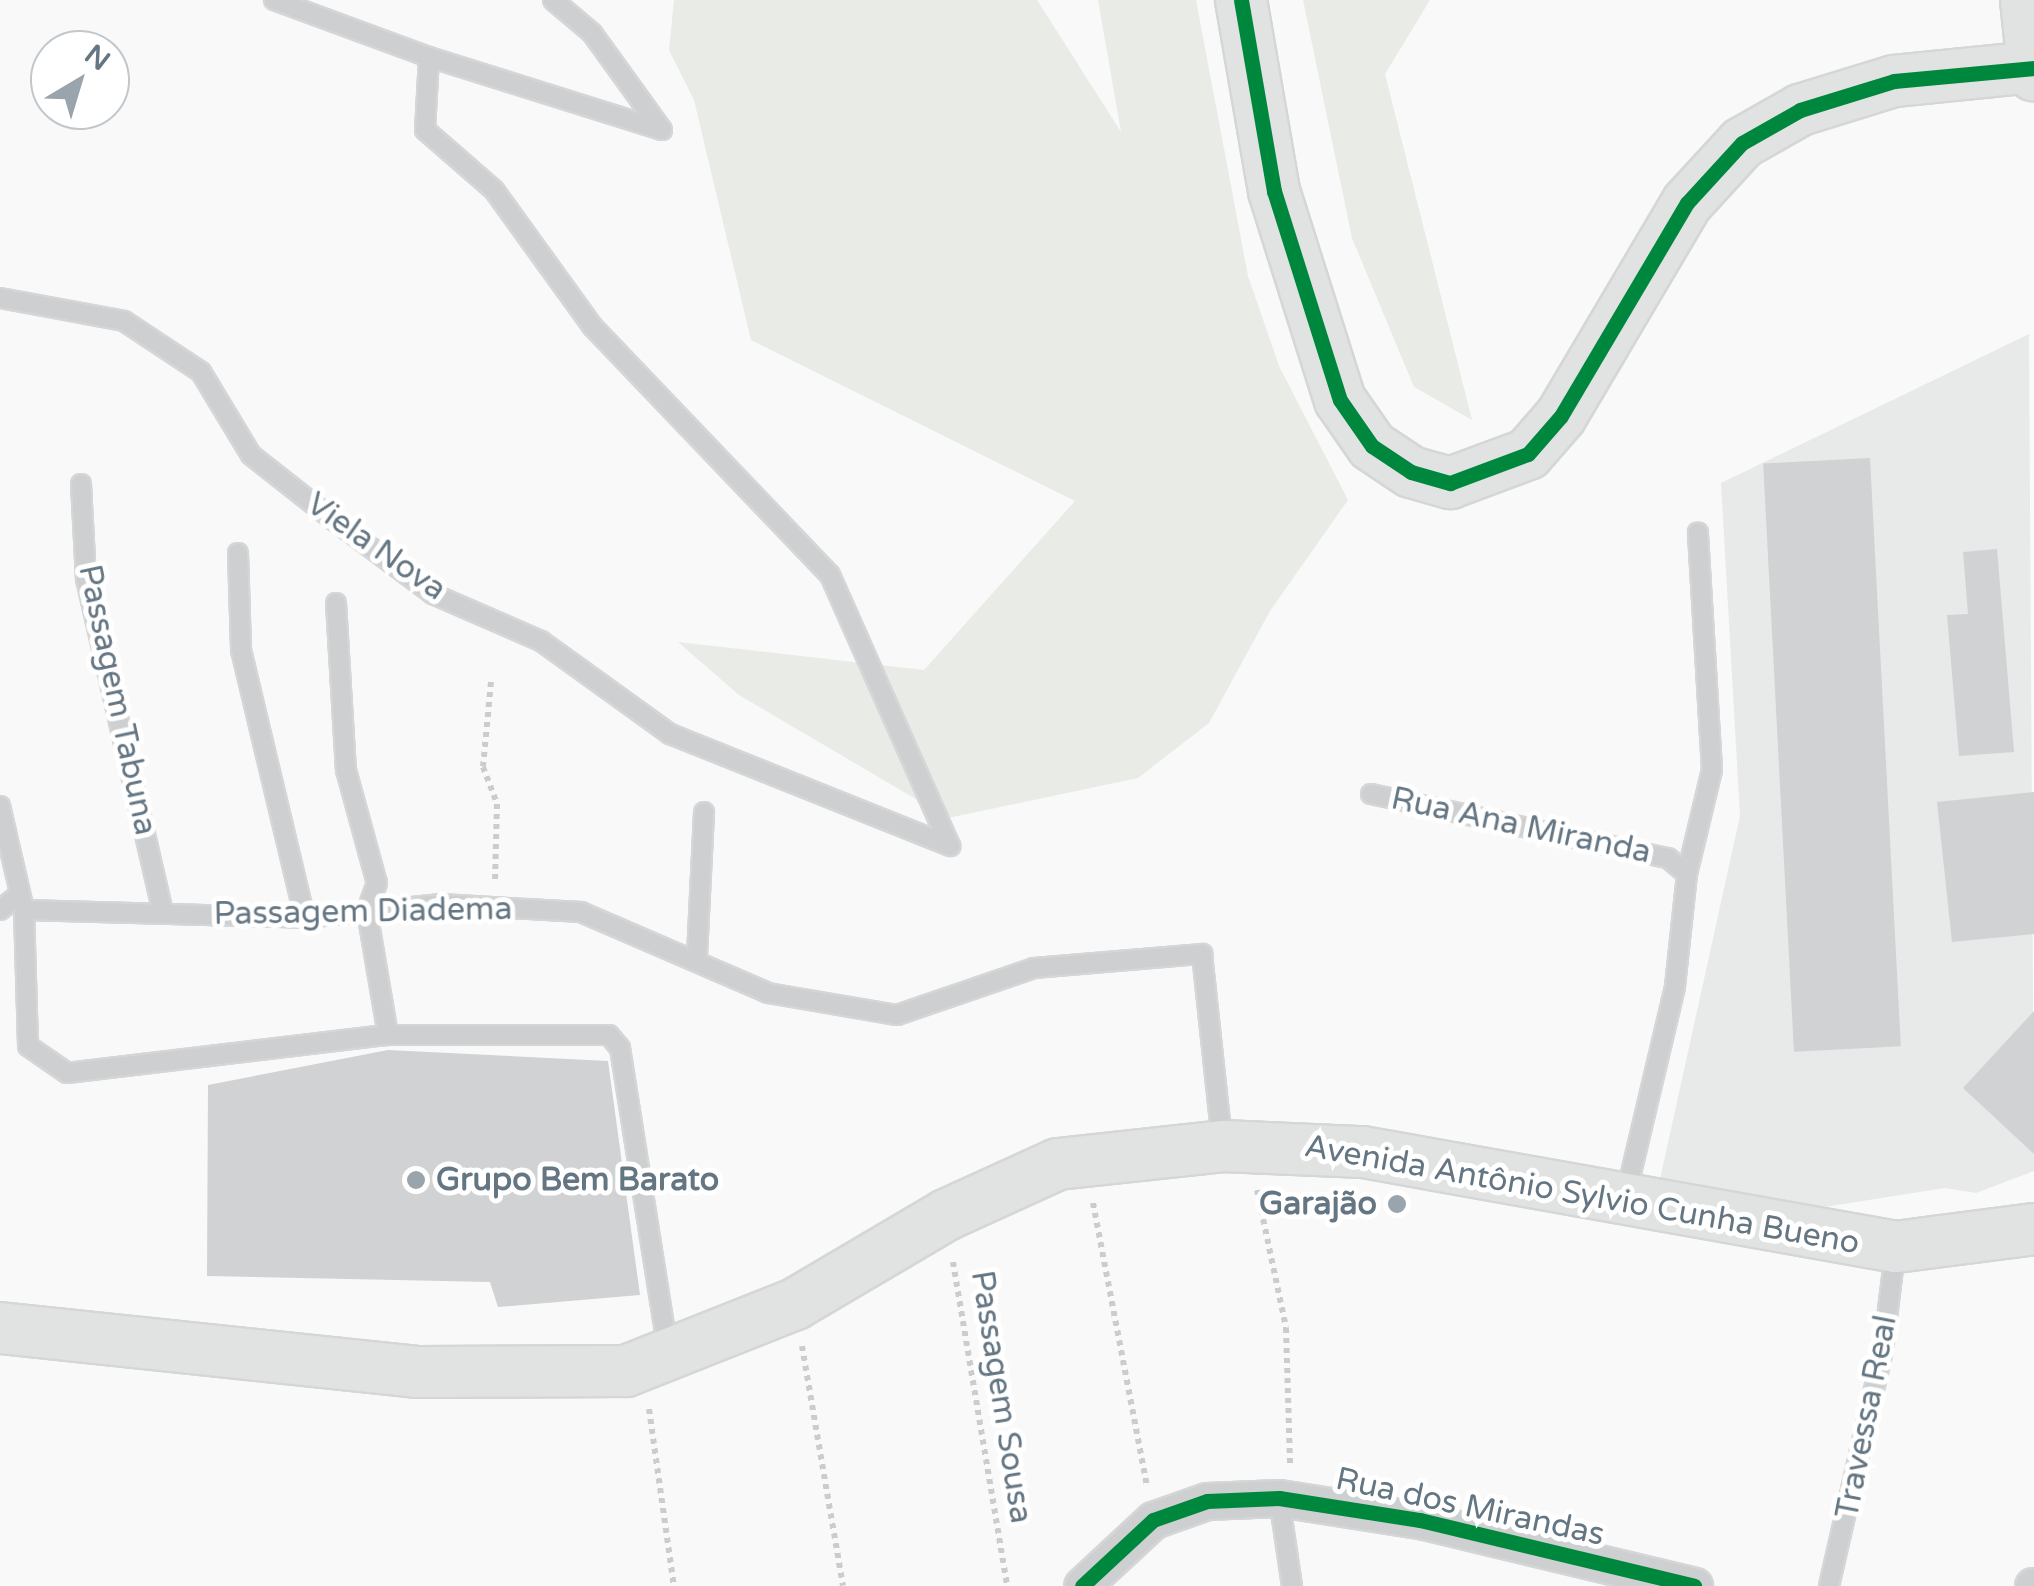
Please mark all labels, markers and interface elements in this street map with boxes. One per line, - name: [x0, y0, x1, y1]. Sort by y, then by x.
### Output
- north arrow: [30, 30, 130, 130]
- text: N: [78, 38, 117, 78]
- street label: Viela Nova: [299, 485, 453, 609]
- street label: Passagem Tabuna: [70, 561, 164, 839]
- street label: Rua Ana Miranda: [1388, 780, 1654, 872]
- street label: Passagem Diadema: [213, 890, 513, 934]
- street label: Avenida Antônio Sylvio Cunha Bueno: [1302, 1127, 1862, 1263]
- place label: Grupo Bem Barato: [436, 1161, 719, 1199]
- marker: Grupo Bem Barato: [405, 1169, 427, 1191]
- place label: Garajão: [1259, 1185, 1377, 1223]
- marker: Garajão: [1386, 1193, 1408, 1215]
- street label: Passagem Sousa: [962, 1268, 1040, 1526]
- street label: Travessa Real: [1828, 1312, 1906, 1522]
- street label: Rua dos Mirandas: [1332, 1460, 1608, 1554]

